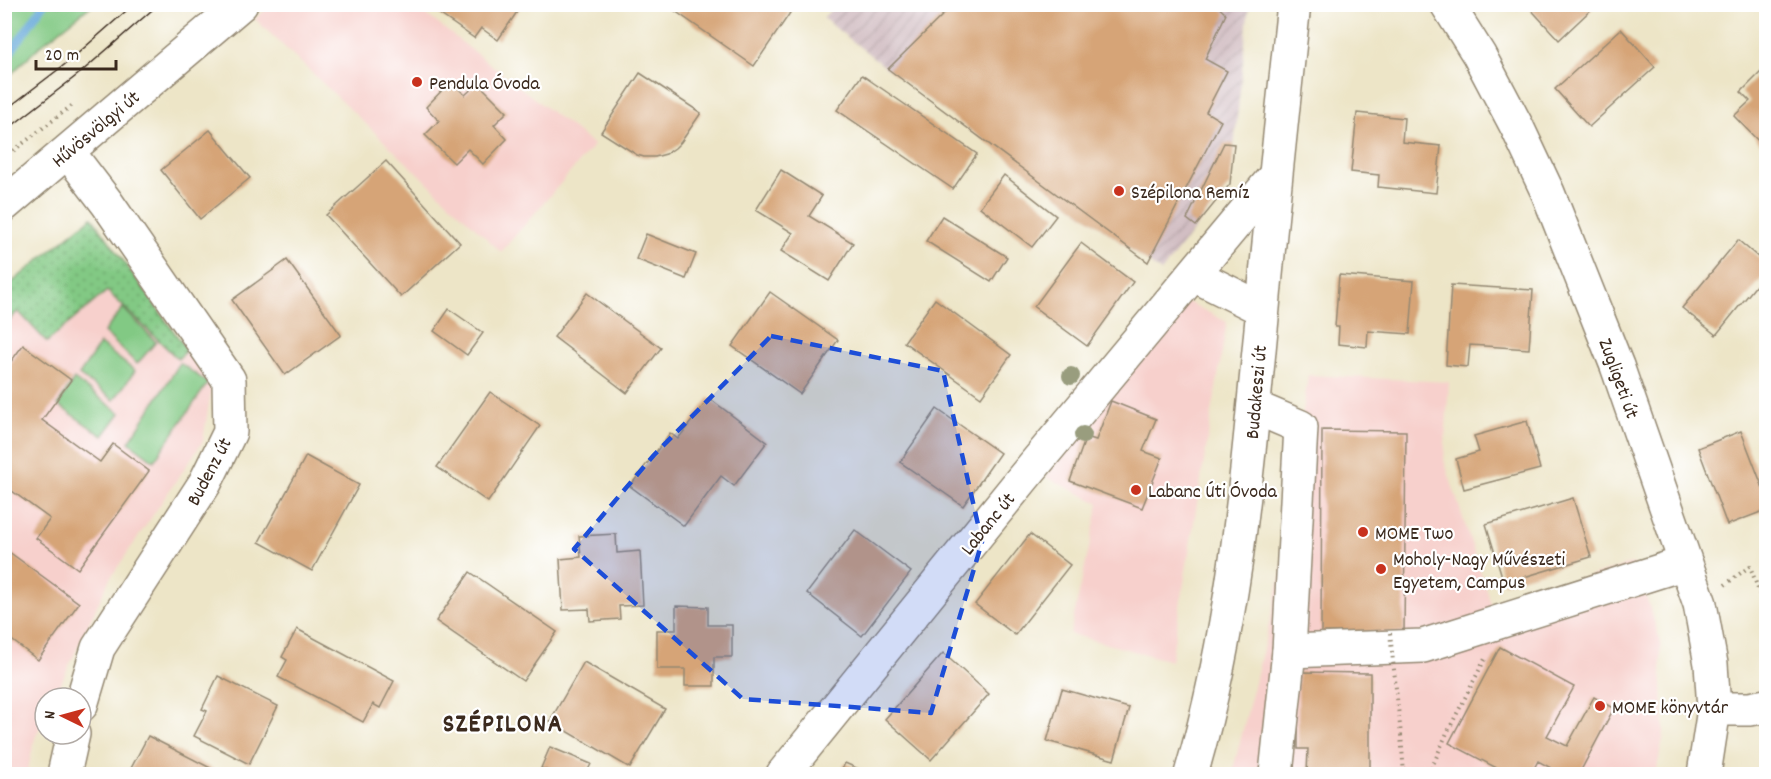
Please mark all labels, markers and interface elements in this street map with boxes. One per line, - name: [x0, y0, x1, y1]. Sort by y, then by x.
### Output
- scale bar: [36, 33, 116, 71]
- text: 20 m: [45, 44, 79, 69]
- place label: Pendula Óvoda: [429, 71, 540, 99]
- marker: Pendula Óvoda: [410, 75, 424, 89]
- street label: Hűvösvölgyi út: [47, 85, 147, 176]
- place label: Szépilona Remíz: [1131, 180, 1250, 208]
- marker: Szépilona Remíz: [1112, 184, 1126, 198]
- street label: Zugligeti út: [1590, 335, 1645, 423]
- street label: Budakeszi út: [1240, 344, 1276, 440]
- street label: Budenz út: [181, 433, 240, 512]
- place label: Labanc Úti Óvoda: [1148, 479, 1278, 507]
- marker: Labanc Úti Óvoda: [1129, 483, 1143, 497]
- street label: Labanc út: [955, 488, 1023, 562]
- place label: MOME Two: [1375, 521, 1453, 549]
- marker: MOME Two: [1356, 525, 1370, 539]
- place label: Moholy-Nagy Művészeti Egyetem, Campus: [1393, 547, 1566, 598]
- marker: Moholy-Nagy Művészeti Egyetem, Campus: [1374, 562, 1388, 576]
- north arrow: [33, 686, 93, 746]
- place label: MOME könyvtár: [1612, 695, 1729, 723]
- marker: MOME könyvtár: [1593, 699, 1607, 713]
- district label: SZÉPILONA: [443, 707, 563, 744]
- text: N: [39, 710, 62, 720]

